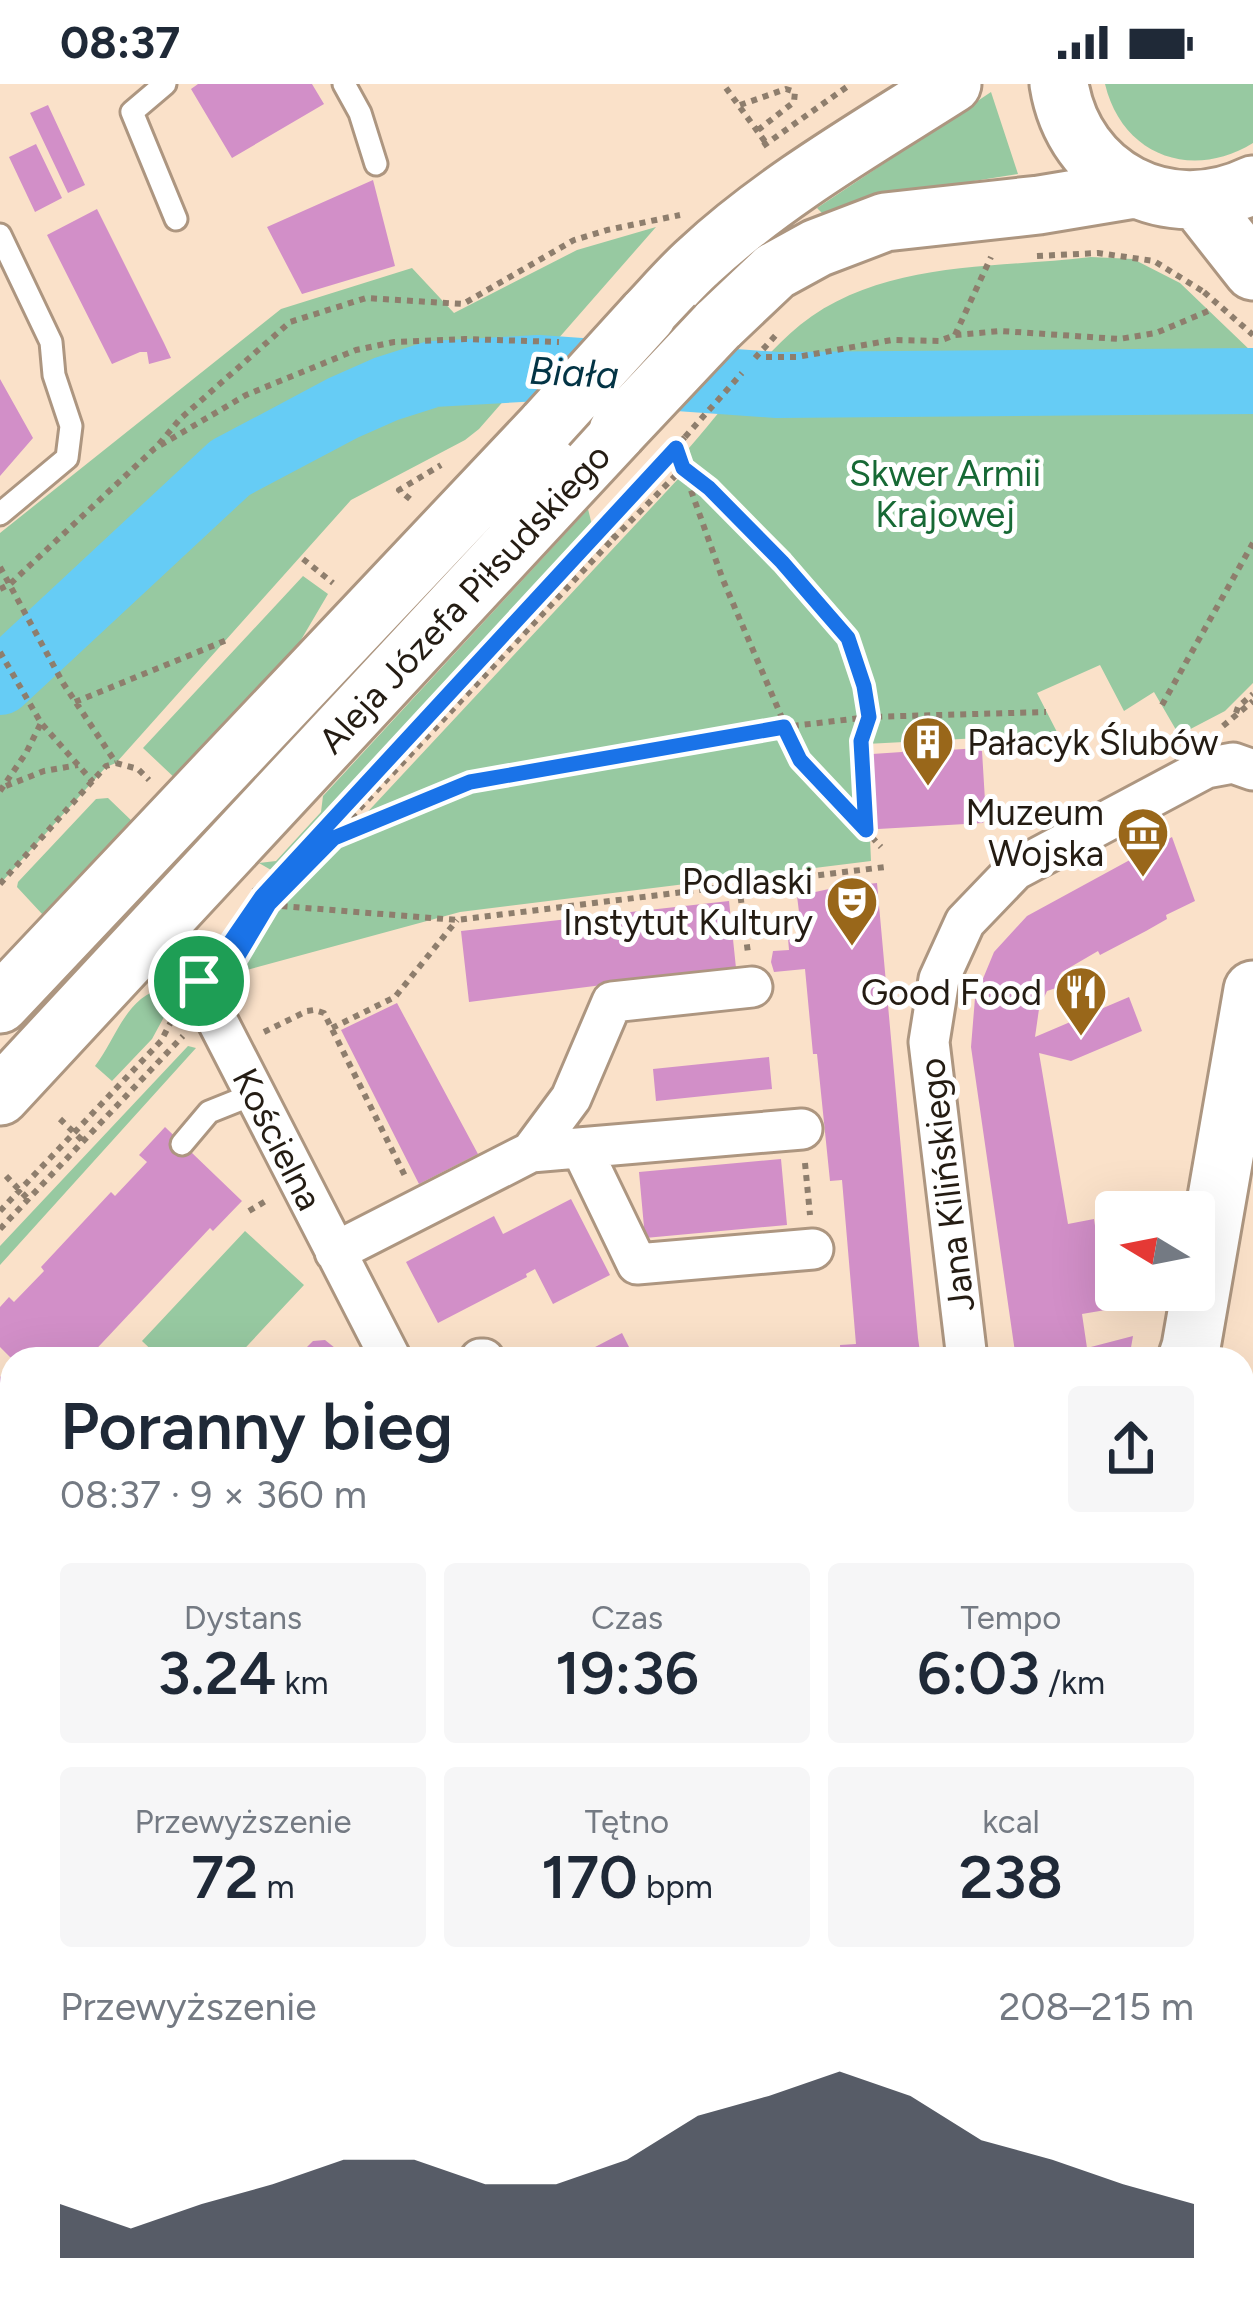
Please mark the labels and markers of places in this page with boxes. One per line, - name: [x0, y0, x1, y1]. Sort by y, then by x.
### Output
- building icon: Pałacyk Ślubów: [900, 714, 956, 788]
- place label: Pałacyk Ślubów: [967, 721, 1218, 764]
- place label: Muzeum Wojska: [965, 791, 1104, 875]
- museum icon: Muzeum Wojska: [1115, 805, 1171, 879]
- place label: Podlaski Instytut Kultury: [563, 860, 813, 944]
- theatre icon: Podlaski Instytut Kultury: [824, 874, 880, 948]
- pin: [148, 930, 250, 1032]
- restaurant icon: Good Food: [1053, 964, 1109, 1038]
- place label: Good Food: [861, 971, 1042, 1014]

